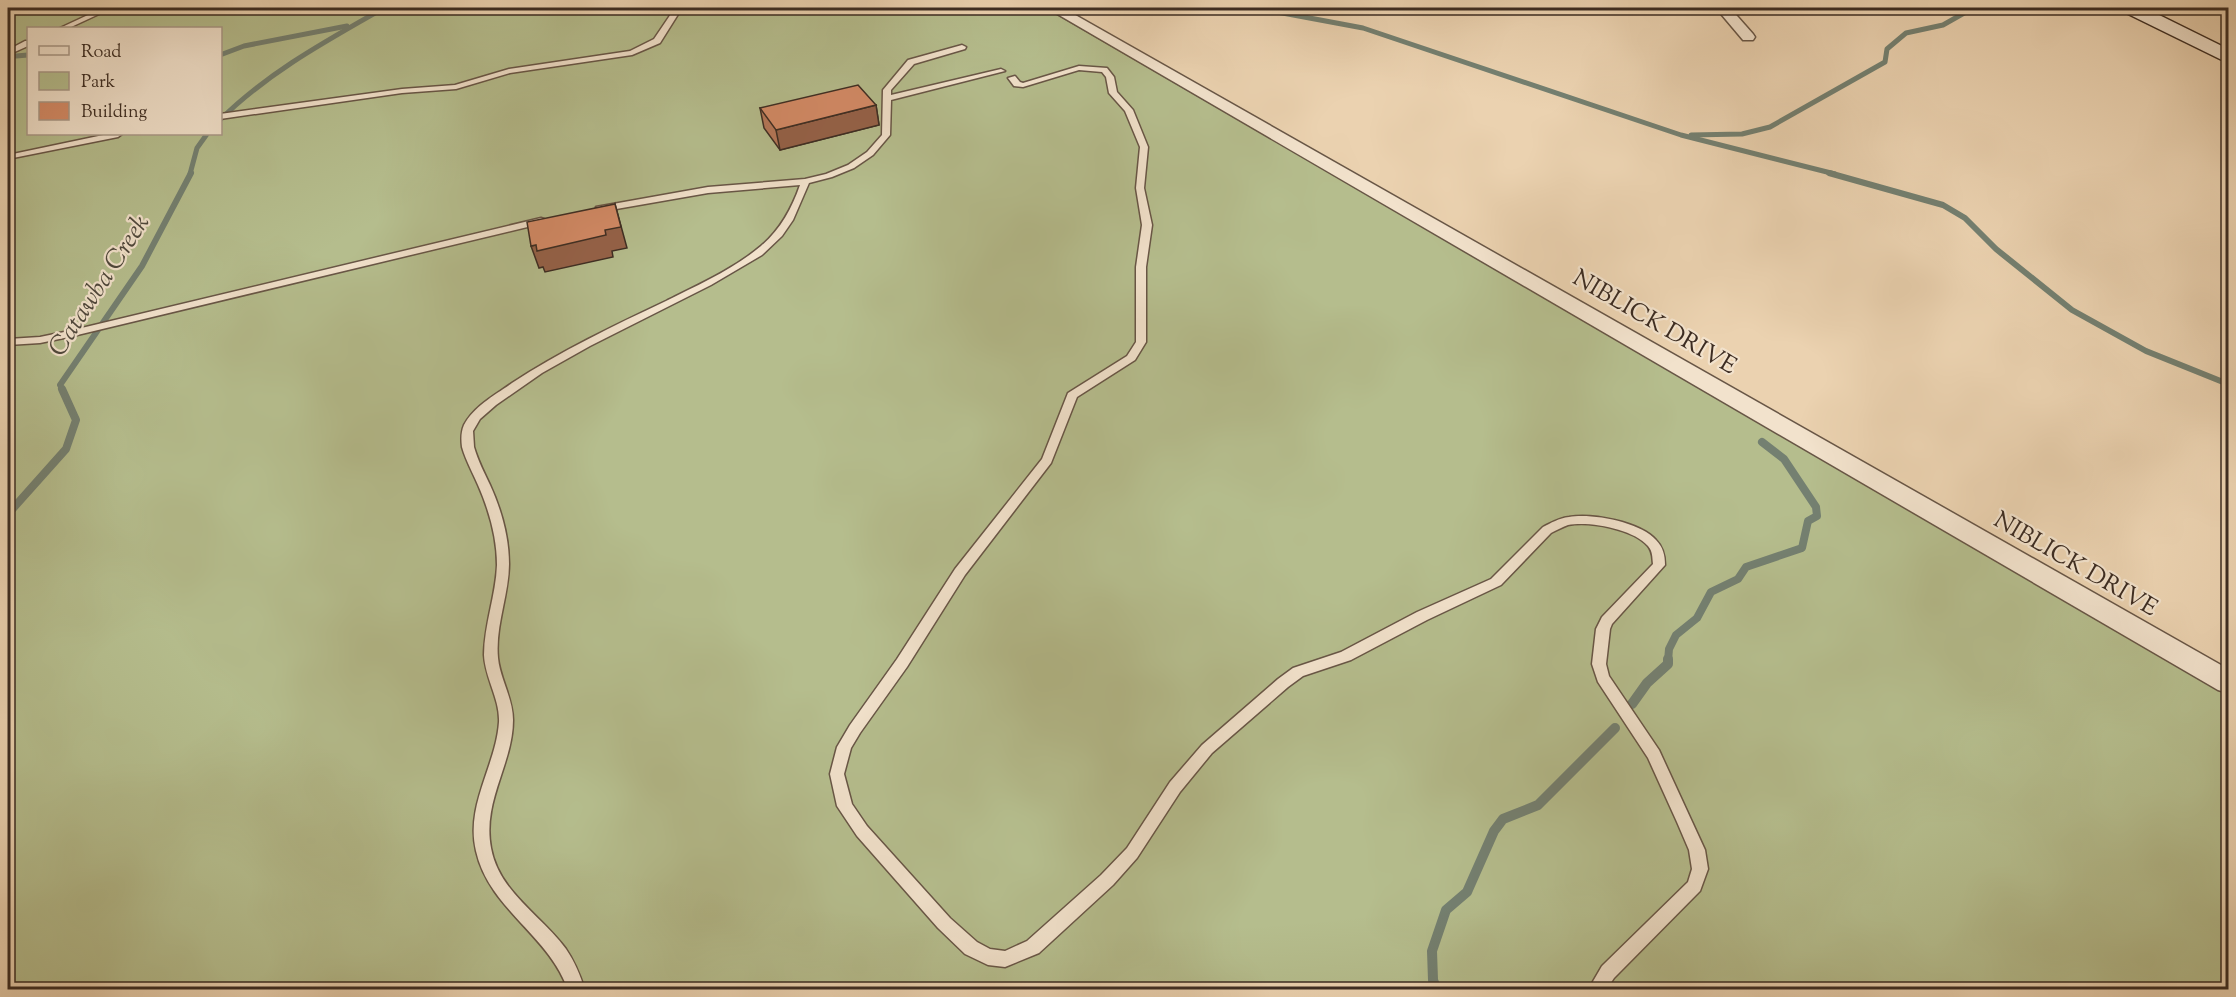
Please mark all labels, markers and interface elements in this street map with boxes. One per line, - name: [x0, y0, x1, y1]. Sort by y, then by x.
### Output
- legend: [27, 27, 222, 135]
- text: Road: [81, 40, 121, 66]
- text: Park: [81, 70, 116, 96]
- text: Building: [81, 100, 147, 126]
- water label: Catawba Creek: [40, 208, 160, 364]
- street label: NIBLICK DRIVE: [1566, 262, 1743, 384]
- street label: NIBLICK DRIVE: [1987, 504, 2164, 626]

